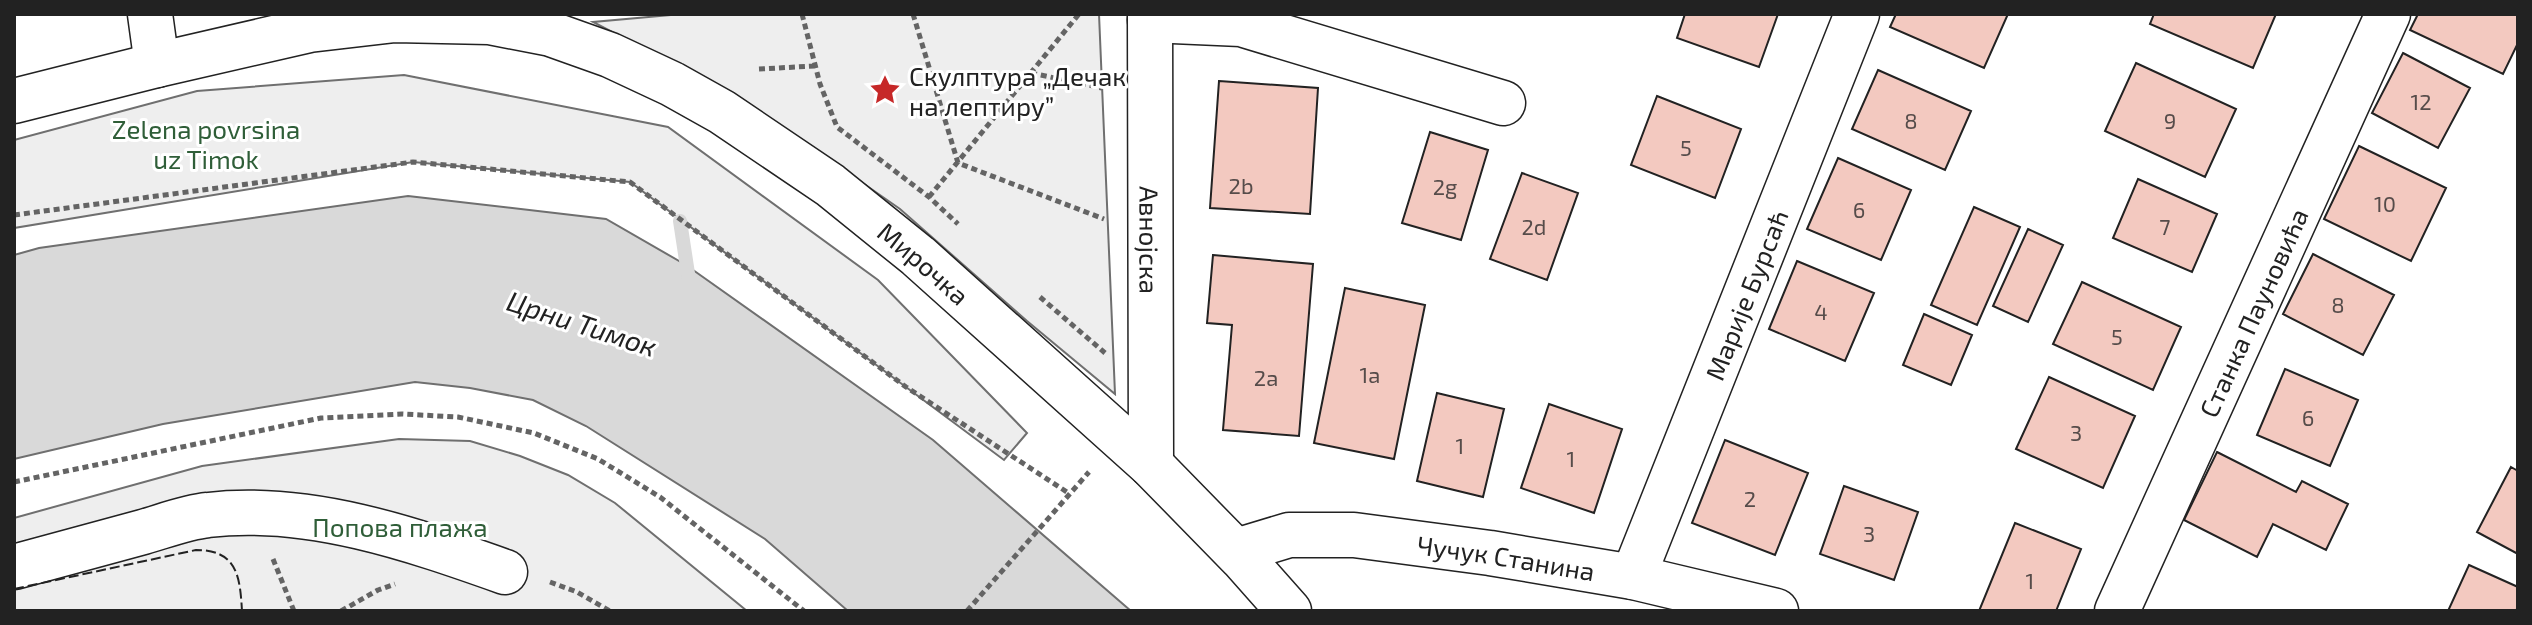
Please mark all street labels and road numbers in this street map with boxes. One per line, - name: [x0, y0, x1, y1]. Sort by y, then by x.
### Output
- street label: Авнојска: [1135, 186, 1166, 294]
- street label: Станка Пауновића: [2192, 203, 2313, 422]
- street label: Марије Бурсаћ: [1698, 205, 1793, 384]
- street label: Мирочка: [872, 215, 976, 310]
- street label: Чучук Станина: [1415, 528, 1597, 586]

